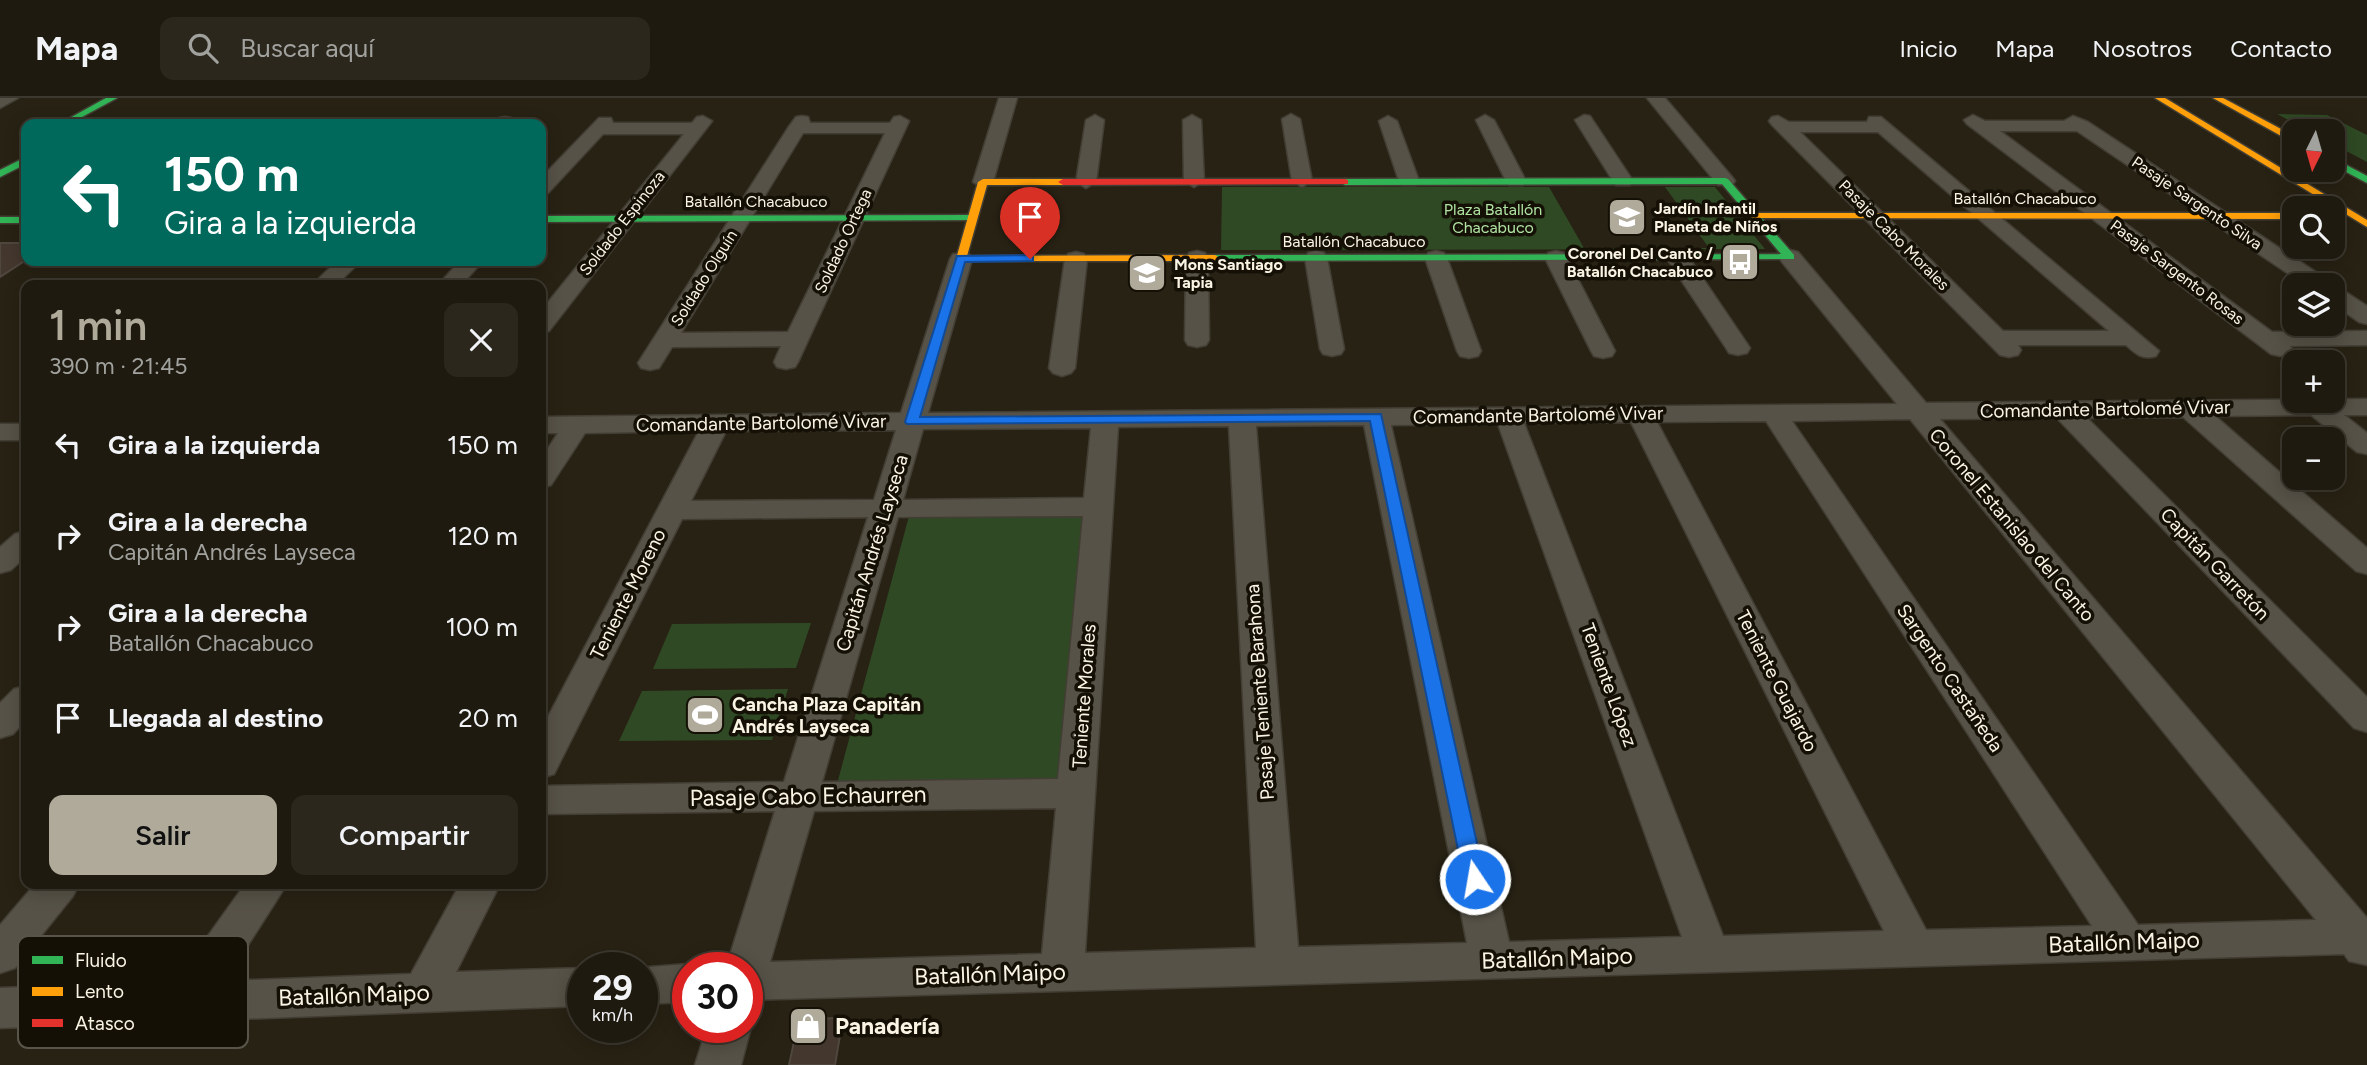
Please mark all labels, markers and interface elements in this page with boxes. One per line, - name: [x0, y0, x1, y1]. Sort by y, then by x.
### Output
- search box: [160, 17, 650, 80]
- text: Mapa: [35, 29, 118, 68]
- icon: search: [184, 29, 222, 67]
- text: Buscar aquí: [240, 32, 374, 64]
- text: Inicio: [1899, 34, 1957, 63]
- text: Mapa: [1995, 34, 2054, 63]
- text: Nosotros: [2092, 34, 2192, 63]
- text: Contacto: [2230, 34, 2332, 63]
- north arrow: [2282, 119, 2345, 182]
- map controls: [2282, 119, 2345, 490]
- text: 150 m: [164, 144, 299, 203]
- icon: left: [49, 147, 140, 238]
- street label: Pasaje Sargento Silva: [2128, 152, 2266, 254]
- street label: Soldado Espinoza: [575, 167, 669, 279]
- street label: Pasaje Cabo Morales: [1835, 176, 1953, 294]
- street label: Soldado Ortega: [811, 186, 875, 296]
- pin: [1000, 187, 1060, 259]
- street label: Batallón Chacabuco: [1954, 189, 2096, 208]
- street label: Batallón Chacabuco: [685, 192, 827, 211]
- school or university icon: Jardín Infantil Planeta de Niños: [1606, 196, 1648, 238]
- button: search: [2282, 196, 2345, 259]
- icon: arrive: [1011, 198, 1049, 236]
- place label: Jardín Infantil Planeta de Niños: [1654, 199, 1778, 236]
- park label: Plaza Batallón Chacabuco: [1444, 200, 1542, 237]
- text: Gira a la izquierda: [164, 204, 417, 242]
- street label: Pasaje Sargento Rosas: [2107, 216, 2247, 328]
- street label: Soldado Olguín: [667, 226, 741, 330]
- street label: Batallón Chacabuco: [1283, 232, 1425, 251]
- bus stop icon: Coronel Del Canto / Batallón Chacabuco: [1719, 241, 1761, 283]
- place label: Coronel Del Canto / Batallón Chacabuco: [1567, 244, 1713, 281]
- school or university icon: Mons Santiago Tapia: [1126, 252, 1168, 294]
- place label: Mons Santiago Tapia: [1174, 255, 1283, 292]
- button: layers: [2282, 273, 2345, 336]
- text: 1 min: [49, 300, 147, 351]
- button: close: [444, 303, 518, 377]
- button: +: [2282, 350, 2345, 413]
- text: 390 m · 21:45: [49, 352, 187, 380]
- street label: Comandante Bartolomé Vivar: [1980, 395, 2231, 423]
- street label: Comandante Bartolomé Vivar: [1413, 401, 1664, 429]
- street label: Comandante Bartolomé Vivar: [636, 409, 887, 437]
- street label: Coronel Estanislao del Canto: [1924, 424, 2100, 626]
- icon: left: [49, 426, 87, 464]
- button: −: [2282, 427, 2345, 490]
- text: Gira a la izquierda: [108, 429, 320, 461]
- text: 150 m: [447, 429, 518, 461]
- street label: Capitán Andrés Layseca: [831, 452, 913, 654]
- street label: Capitán Garretón: [2156, 503, 2274, 625]
- text: Gira a la derecha: [108, 506, 308, 538]
- icon: right: [49, 517, 87, 555]
- text: 120 m: [448, 520, 518, 552]
- street label: Teniente Moreno: [585, 525, 671, 663]
- text: Capitán Andrés Layseca: [108, 538, 356, 566]
- street label: Pasaje Teniente Barahona: [1241, 583, 1279, 801]
- text: Gira a la derecha: [108, 597, 308, 629]
- street label: Sargento Castañeda: [1892, 600, 2008, 756]
- street label: Teniente Guajardo: [1731, 606, 1823, 756]
- icon: right: [49, 608, 87, 646]
- text: 100 m: [445, 611, 518, 643]
- street label: Teniente López: [1576, 620, 1642, 750]
- street label: Teniente Morales: [1067, 623, 1101, 769]
- text: Batallón Chacabuco: [108, 629, 314, 657]
- place label: Cancha Plaza Capitán Andrés Layseca: [732, 693, 921, 738]
- sports icon: Cancha Plaza Capitán Andrés Layseca: [684, 694, 726, 736]
- icon: arrive: [49, 699, 87, 737]
- text: Llegada al destino: [108, 702, 323, 734]
- text: 20 m: [458, 702, 518, 734]
- street label: Pasaje Cabo Echaurren: [689, 780, 927, 812]
- button: Salir: [49, 795, 277, 875]
- button: Compartir: [291, 795, 518, 875]
- position arrow: [1438, 842, 1512, 916]
- street label: Batallón Maipo: [2048, 925, 2200, 959]
- legend: [18, 936, 248, 1048]
- street label: Batallón Maipo: [1481, 941, 1633, 975]
- text: Fluido: [75, 949, 127, 972]
- speed limit sign: 30: [672, 952, 763, 1043]
- street label: Batallón Maipo: [914, 957, 1066, 991]
- text: 29: [592, 967, 633, 1009]
- street label: Batallón Maipo: [278, 978, 430, 1012]
- text: Lento: [75, 980, 124, 1003]
- text: km/h: [592, 1004, 633, 1026]
- shop icon: Panadería: [787, 1005, 829, 1047]
- text: Atasco: [75, 1012, 135, 1035]
- place label: Panadería: [835, 1012, 940, 1040]

